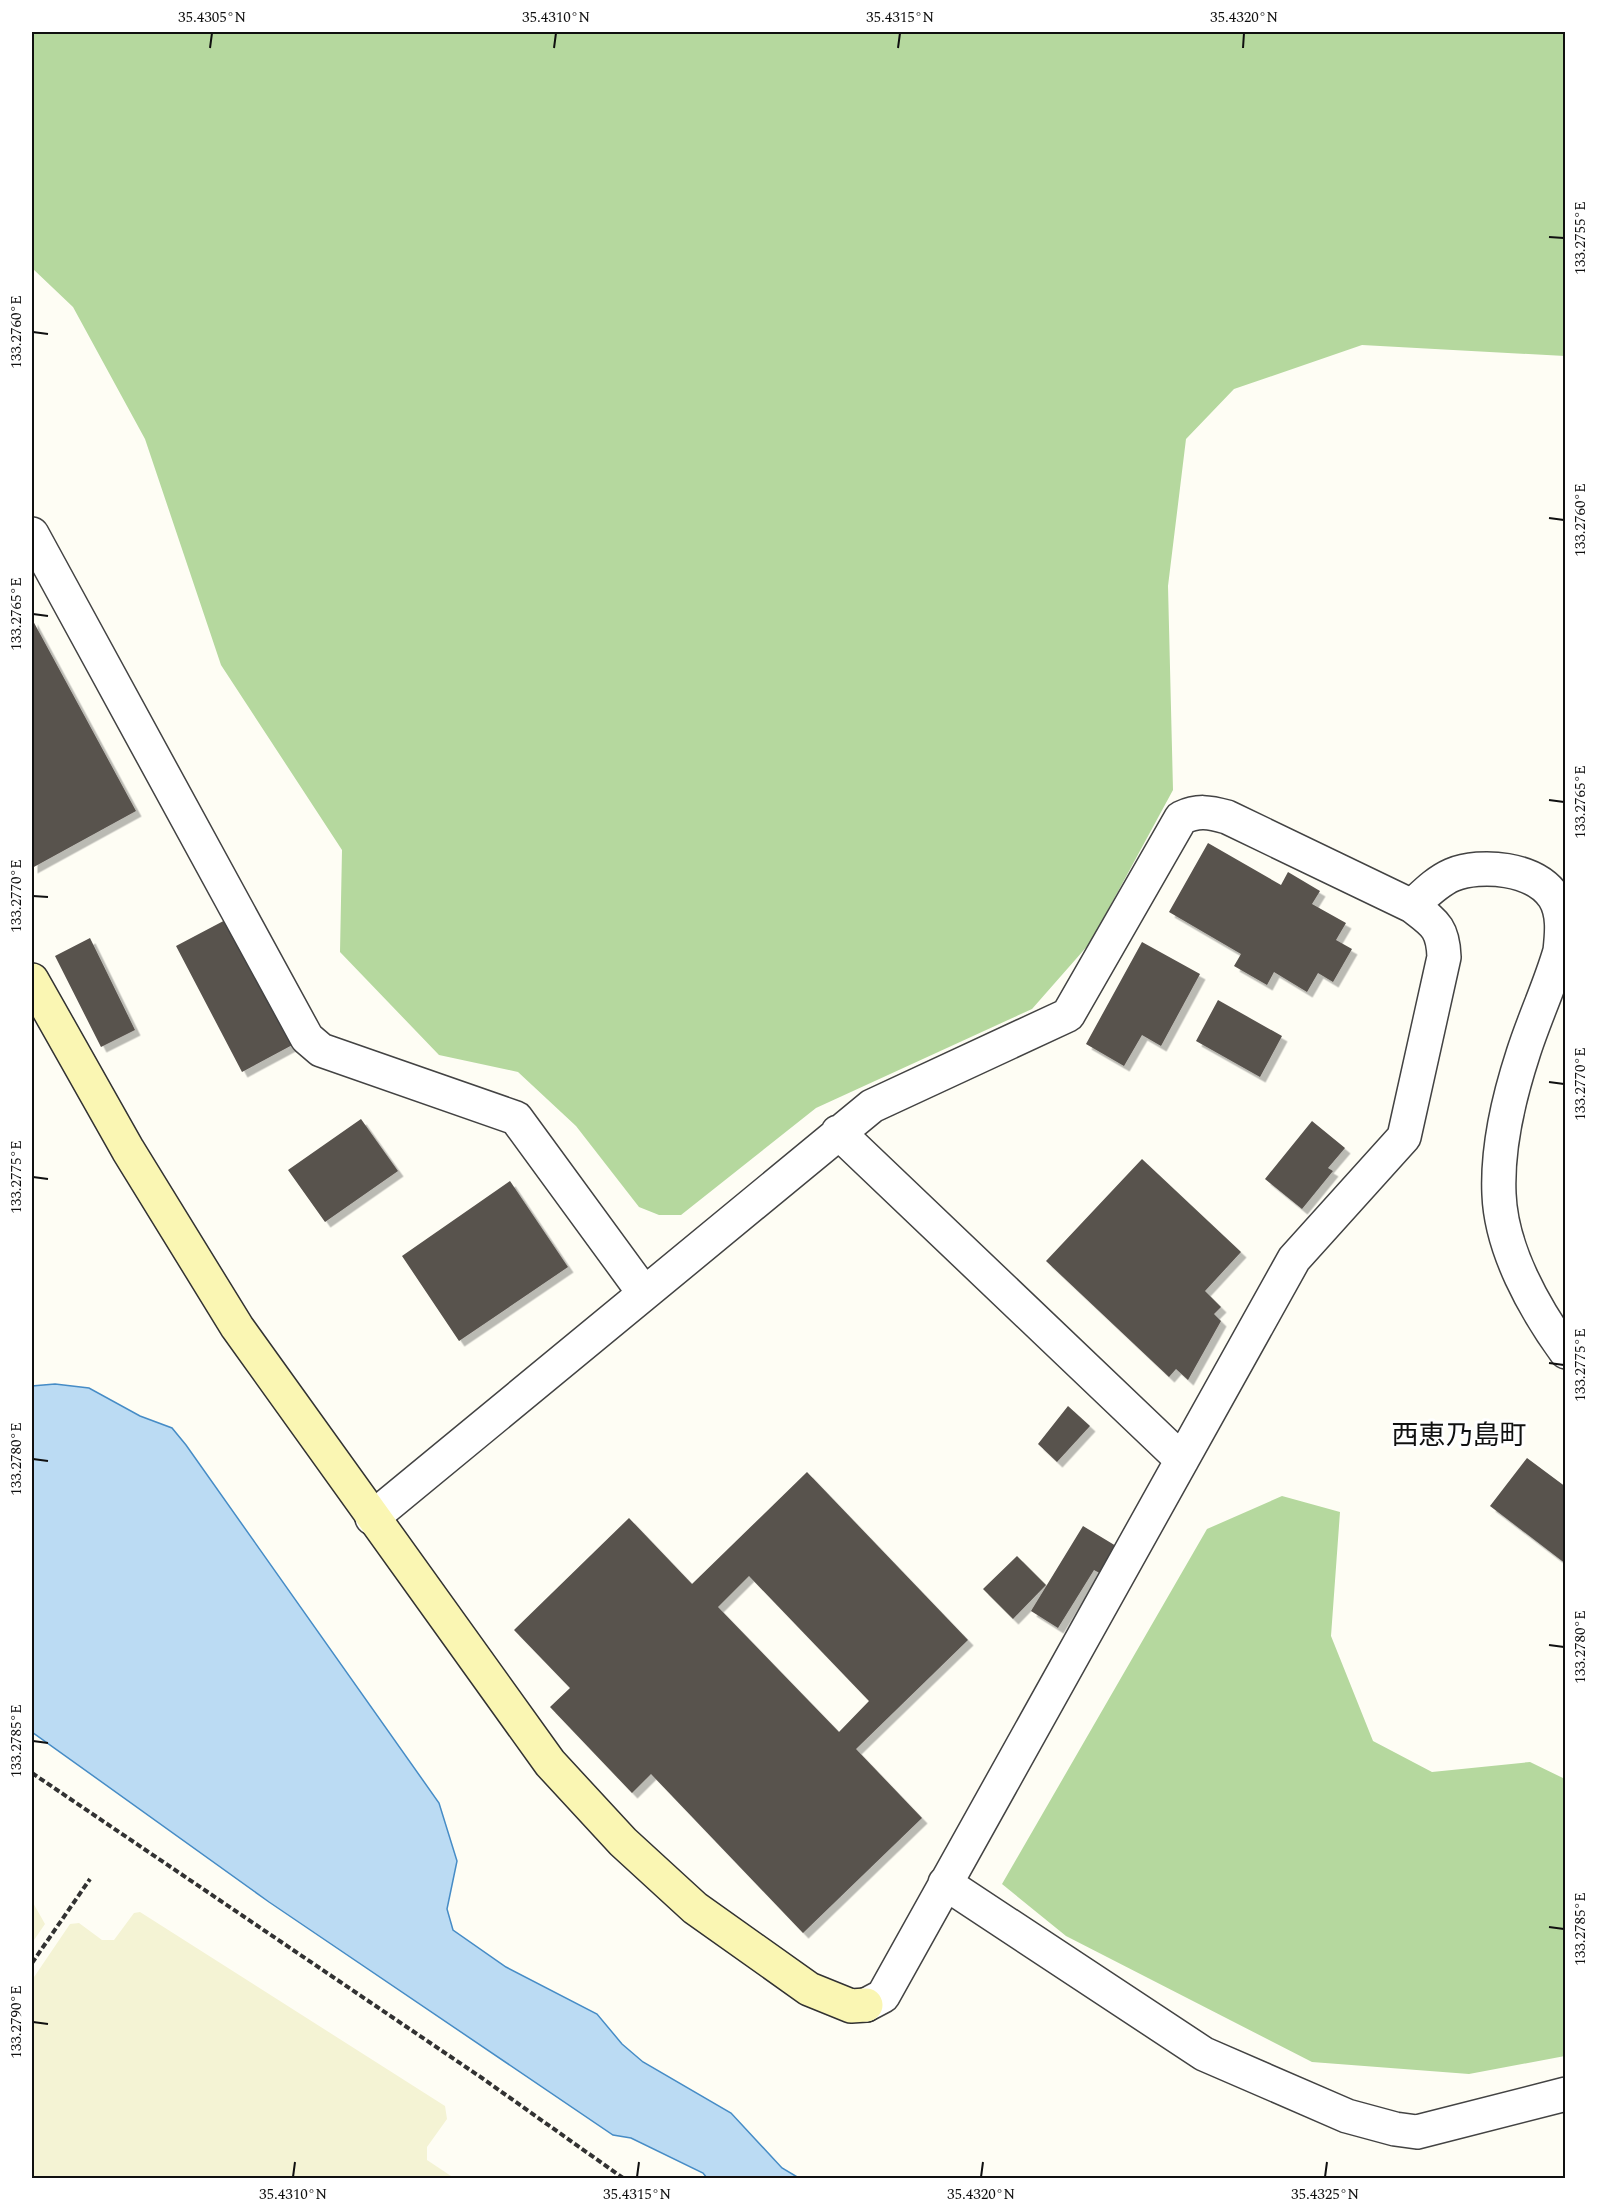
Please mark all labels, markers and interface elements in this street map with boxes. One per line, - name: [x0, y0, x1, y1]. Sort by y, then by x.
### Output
- text: 35.4305°N: [178, 6, 246, 29]
- text: 35.4310°N: [522, 6, 590, 29]
- text: 35.4315°N: [866, 6, 934, 29]
- text: 35.4320°N: [1210, 6, 1278, 29]
- text: 133.2755°E: [1569, 201, 1592, 275]
- text: 133.2760°E: [5, 295, 28, 369]
- text: 133.2760°E: [1569, 483, 1592, 557]
- text: 133.2765°E: [5, 577, 28, 651]
- text: 133.2765°E: [1569, 765, 1592, 839]
- text: 133.2770°E: [5, 859, 28, 933]
- text: 133.2770°E: [1569, 1047, 1592, 1121]
- text: 133.2775°E: [5, 1140, 28, 1214]
- text: 133.2775°E: [1569, 1328, 1592, 1402]
- district label: 西恵乃島町: [1392, 1415, 1527, 1457]
- text: 133.2780°E: [5, 1422, 28, 1496]
- text: 133.2780°E: [1569, 1610, 1592, 1684]
- text: 133.2785°E: [5, 1704, 28, 1778]
- text: 133.2785°E: [1569, 1892, 1592, 1966]
- text: 133.2790°E: [5, 1985, 28, 2059]
- text: 35.4310°N: [259, 2183, 327, 2206]
- text: 35.4315°N: [603, 2183, 671, 2206]
- text: 35.4320°N: [947, 2183, 1015, 2206]
- text: 35.4325°N: [1291, 2183, 1359, 2206]

